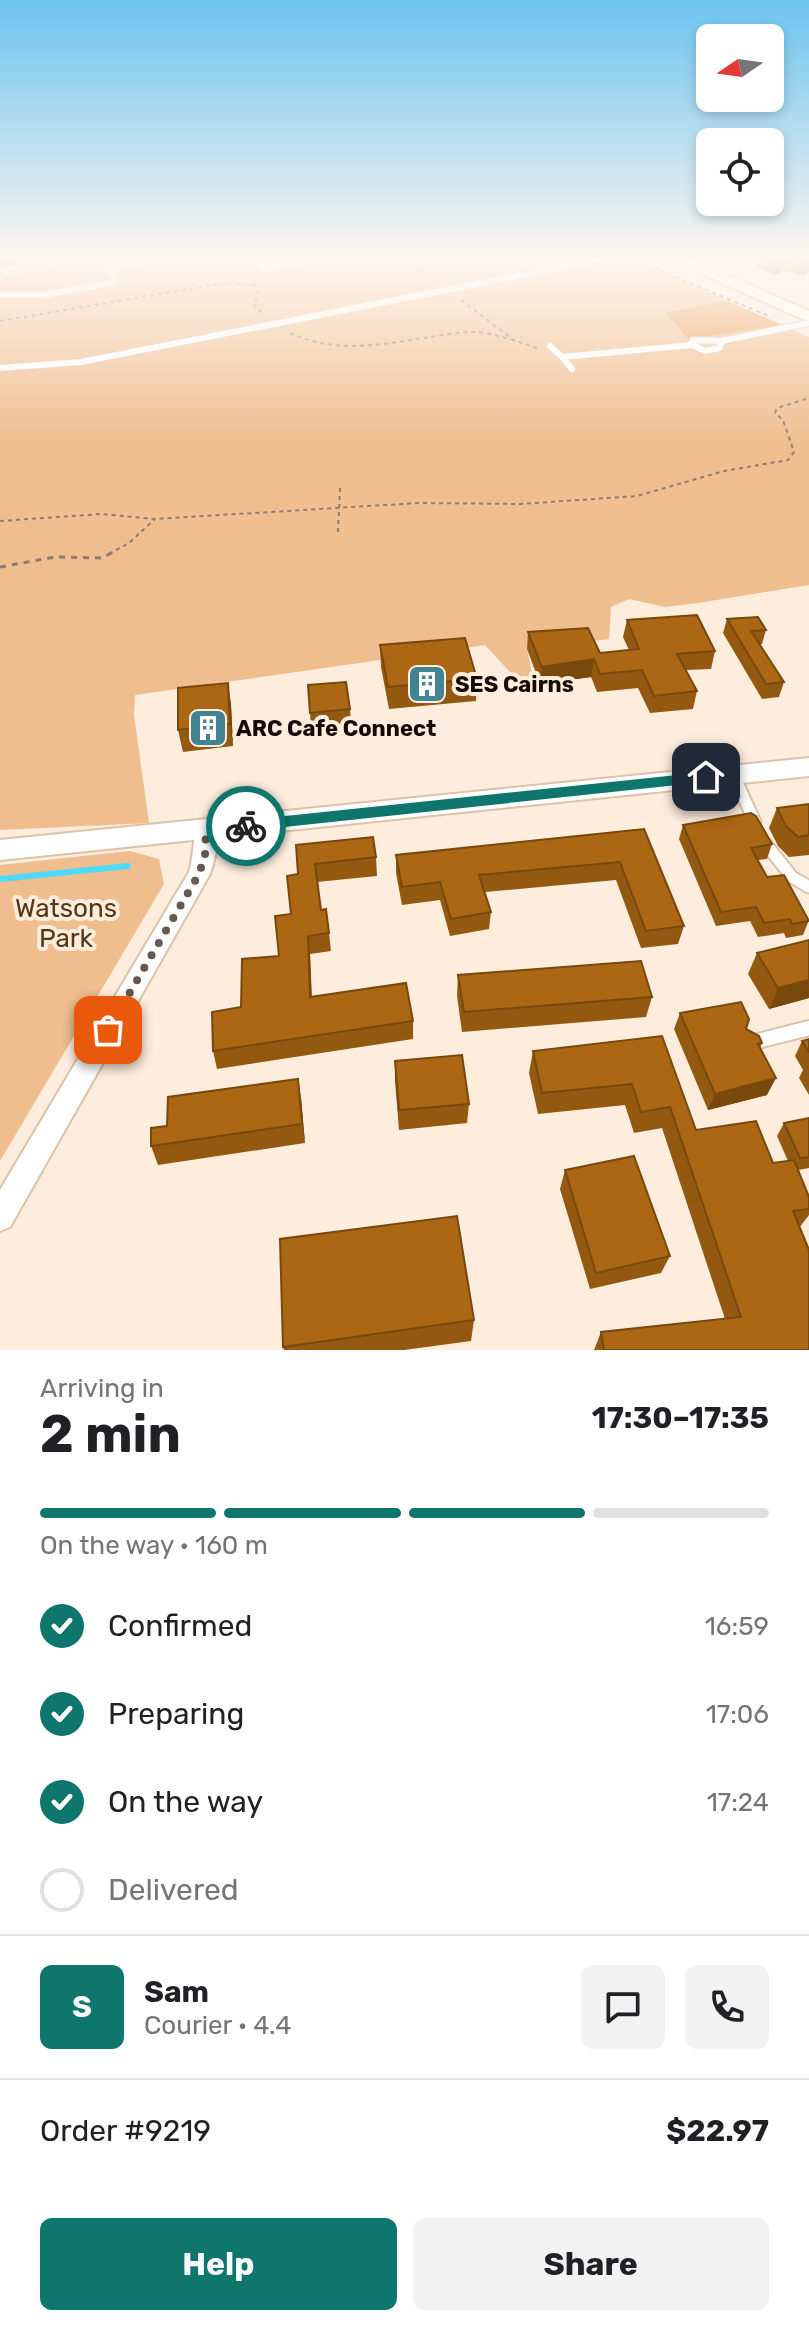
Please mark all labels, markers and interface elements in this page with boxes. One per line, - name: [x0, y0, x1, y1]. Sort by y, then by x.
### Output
- north arrow: [696, 24, 784, 112]
- map controls: [696, 24, 784, 216]
- button: locate: [696, 128, 784, 216]
- building icon: SES Cairns: [406, 663, 448, 705]
- place label: SES Cairns: [455, 671, 574, 698]
- building icon: ARC Cafe Connect: [187, 707, 229, 749]
- place label: ARC Cafe Connect: [236, 715, 436, 742]
- pin: [672, 743, 740, 811]
- icon: home: [684, 755, 728, 799]
- courier: [206, 786, 286, 866]
- icon: bike: [224, 804, 268, 848]
- park label: Watsons Park: [15, 893, 117, 954]
- pin: [74, 996, 142, 1064]
- icon: bag: [86, 1008, 130, 1052]
- text: Arriving in: [40, 1373, 164, 1404]
- text: 17:30–17:35: [592, 1400, 769, 1436]
- text: 2 min: [40, 1403, 181, 1465]
- text: On the way · 160 m: [40, 1530, 268, 1561]
- icon: check: [40, 1604, 84, 1648]
- text: Confirmed: [108, 1608, 252, 1644]
- text: 16:59: [705, 1611, 769, 1642]
- icon: check: [40, 1692, 84, 1736]
- text: Preparing: [108, 1696, 244, 1732]
- text: 17:06: [706, 1699, 769, 1730]
- icon: check: [40, 1780, 84, 1824]
- text: On the way: [108, 1784, 263, 1820]
- text: 17:24: [707, 1787, 769, 1818]
- text: Delivered: [108, 1872, 239, 1908]
- button: chat: [581, 1965, 665, 2049]
- button: phone: [685, 1965, 769, 2049]
- text: Sam: [144, 1974, 209, 2010]
- text: S: [72, 1989, 92, 2025]
- text: Courier · 4.4: [144, 2010, 291, 2041]
- text: Order #9219: [40, 2113, 211, 2149]
- text: $22.97: [666, 2113, 769, 2149]
- button: Help: [40, 2218, 397, 2310]
- button: Share: [413, 2218, 769, 2310]

